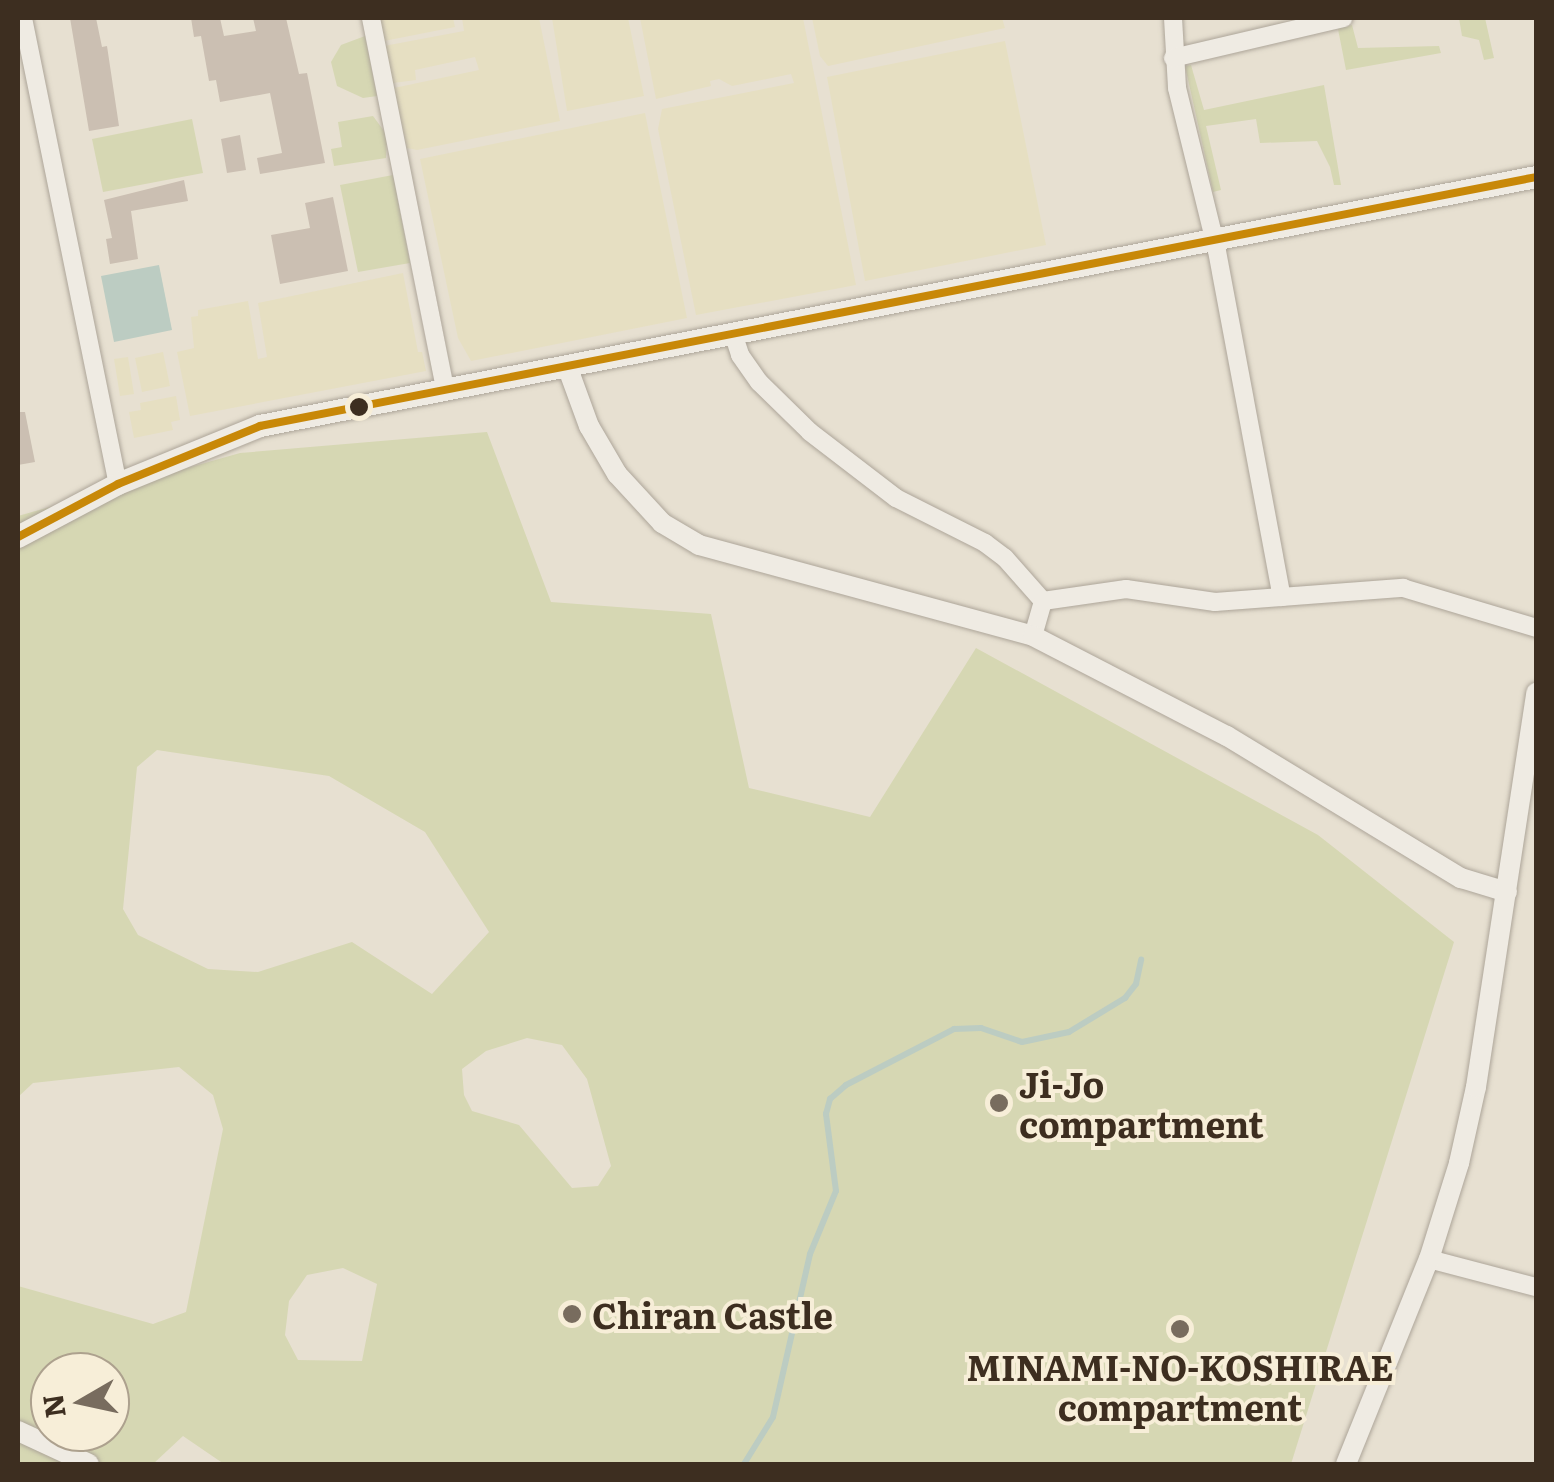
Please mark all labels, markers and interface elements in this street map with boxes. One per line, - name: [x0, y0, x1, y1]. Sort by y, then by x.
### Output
- unlabelled marker: [349, 397, 369, 417]
- place label: Ji-Jo compartment: [1019, 1062, 1264, 1144]
- marker: Ji-Jo compartment: [988, 1092, 1010, 1114]
- place label: Chiran Castle: [592, 1293, 833, 1335]
- marker: Chiran Castle: [561, 1303, 583, 1325]
- marker: MINAMI-NO-KOSHIRAE compartment: [1169, 1318, 1191, 1340]
- place label: MINAMI-NO-KOSHIRAE compartment: [967, 1345, 1393, 1427]
- north arrow: [30, 1352, 130, 1452]
- text: N: [30, 1391, 75, 1421]

